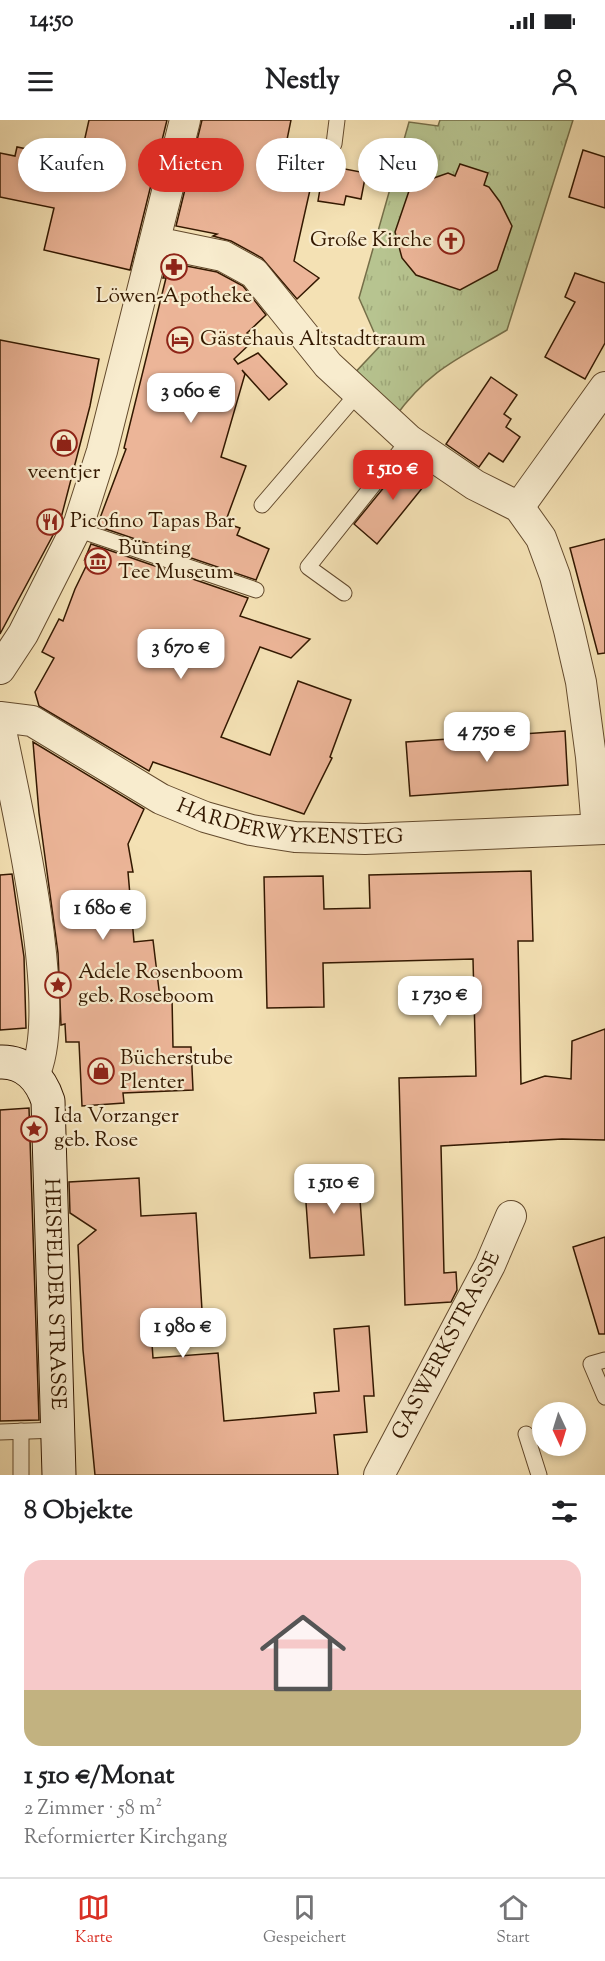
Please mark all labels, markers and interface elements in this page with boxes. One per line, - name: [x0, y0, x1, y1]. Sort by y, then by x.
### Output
- text: 14:50: [30, 5, 73, 37]
- text: Nestly: [265, 62, 340, 101]
- icon: menu: [24, 65, 57, 98]
- icon: person: [548, 65, 581, 98]
- chip: Kaufen: [18, 138, 126, 192]
- chip: Mieten: [138, 138, 244, 192]
- chip: Filter: [256, 138, 346, 192]
- chip: Neu: [358, 138, 438, 192]
- place label: Große Kirche: [310, 226, 432, 256]
- church icon: Große Kirche: [436, 226, 466, 256]
- pharmacy icon: Löwen-Apotheke: [159, 252, 189, 282]
- place label: Löwen-Apotheke: [96, 282, 252, 312]
- hotel icon: Gästehaus Altstadttraum: [165, 325, 195, 355]
- place label: Gästehaus Altstadttraum: [200, 325, 426, 355]
- pin: 3 060 €: [136, 373, 246, 424]
- text: 3 060 €: [161, 378, 221, 407]
- shop icon: veentjer: [49, 428, 79, 458]
- pin: 1 510 €: [338, 450, 448, 501]
- text: 1 510 €: [367, 455, 419, 484]
- place label: veentjer: [28, 458, 101, 488]
- restaurant icon: Picofino Tapas Bar: [35, 507, 65, 537]
- place label: Picofino Tapas Bar: [70, 507, 235, 537]
- place label: Bünting Tee Museum: [118, 534, 234, 588]
- museum icon: Bünting Tee Museum: [83, 546, 113, 576]
- pin: 3 670 €: [126, 629, 236, 680]
- text: 3 670 €: [151, 634, 211, 663]
- pin: 4 750 €: [432, 712, 542, 763]
- text: 4 750 €: [458, 717, 516, 746]
- street label: HARDERWYKENSTEG: [172, 792, 404, 854]
- pin: 1 680 €: [48, 890, 158, 941]
- text: 1 680 €: [74, 895, 132, 924]
- place label: Adele Rosenboom geb. Roseboom: [78, 958, 243, 1012]
- place icon: Adele Rosenboom geb. Roseboom: [43, 970, 73, 1000]
- pin: 1 730 €: [385, 976, 495, 1027]
- text: 1 730 €: [412, 981, 468, 1010]
- place label: Bücherstube Plenter: [120, 1044, 233, 1098]
- shop icon: Bücherstube Plenter: [86, 1056, 116, 1086]
- place label: Ida Vorzanger geb. Rose: [54, 1102, 179, 1156]
- place icon: Ida Vorzanger geb. Rose: [19, 1114, 49, 1144]
- pin: 1 510 €: [279, 1164, 389, 1215]
- text: 1 510 €: [308, 1169, 360, 1198]
- street label: HEISFELDER STRASSE: [35, 1178, 72, 1411]
- street label: GASWERKSTRASSE: [385, 1247, 509, 1445]
- pin: 1 980 €: [128, 1308, 238, 1359]
- text: 1 980 €: [154, 1313, 212, 1342]
- north arrow: [532, 1402, 586, 1456]
- map controls: [532, 1402, 586, 1456]
- text: 8 Objekte: [24, 1493, 133, 1530]
- icon: filters: [548, 1495, 581, 1528]
- icon: home: [249, 1599, 357, 1707]
- text: 1 510 €/Monat: [24, 1758, 174, 1795]
- text: 2 Zimmer · 58 m²: [24, 1795, 162, 1824]
- text: Reformierter Kirchgang: [24, 1824, 227, 1853]
- tab: Karte: [75, 1891, 113, 1950]
- tab: Gespeichert: [263, 1891, 346, 1950]
- tab: Start: [496, 1891, 530, 1950]

